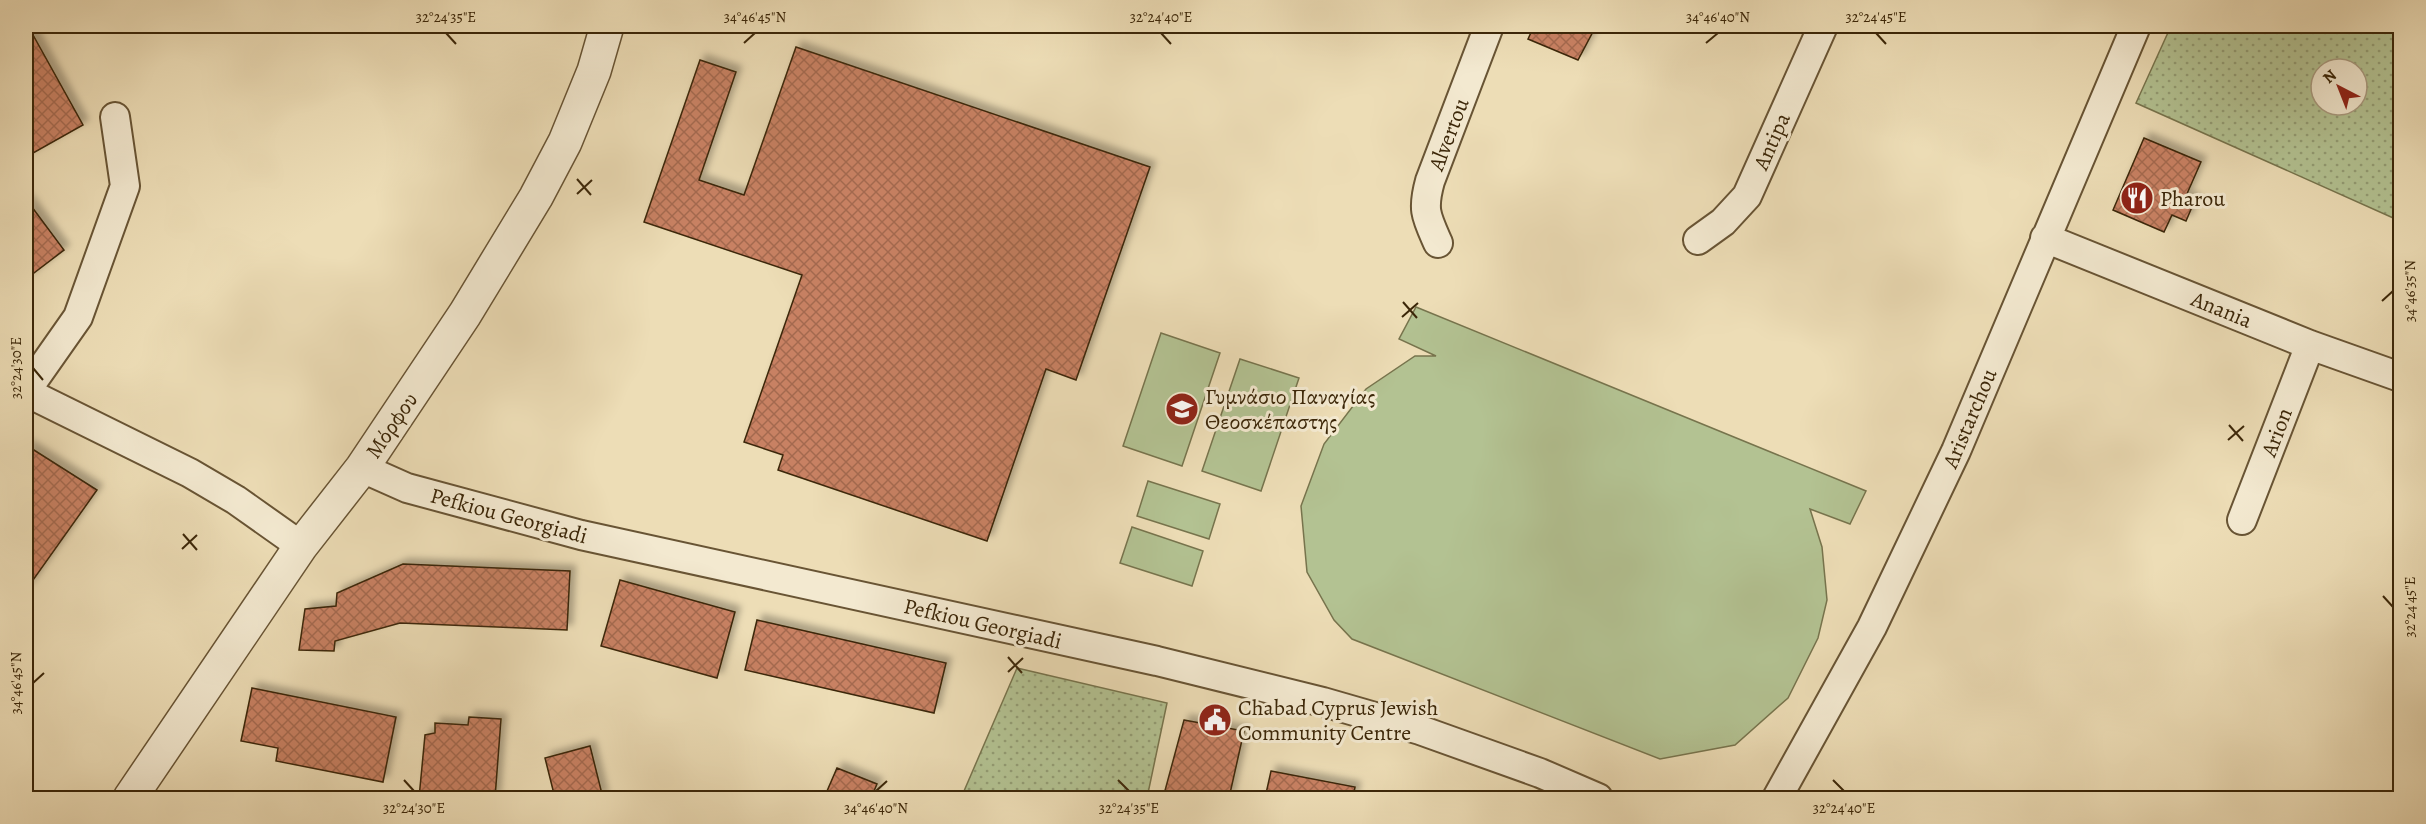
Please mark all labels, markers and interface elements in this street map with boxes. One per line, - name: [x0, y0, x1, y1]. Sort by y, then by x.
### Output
- text: 32°24'35"E: [416, 7, 476, 27]
- text: 34°46'45"N: [724, 7, 786, 27]
- text: 32°24'40"E: [1130, 7, 1192, 27]
- text: 34°46'40"N: [1686, 7, 1750, 27]
- text: 32°24'45"E: [1845, 7, 1907, 27]
- north arrow: [2309, 57, 2369, 117]
- text: N: [2318, 64, 2342, 89]
- street label: Alvertou: [1421, 94, 1477, 176]
- street label: Antipa: [1746, 107, 1798, 176]
- restaurant icon: Pharou: [2119, 180, 2155, 216]
- place label: Pharou: [2160, 184, 2225, 214]
- text: 34°46'35"N: [2400, 260, 2420, 322]
- street label: Anania: [2186, 284, 2257, 336]
- text: 32°24'30"E: [6, 337, 26, 399]
- street label: Aristarchou: [1935, 364, 2004, 474]
- place label: Γυμνάσιο Παναγίας Θεοσκέπαστης: [1205, 382, 1375, 437]
- street label: Μόρφου: [359, 387, 425, 465]
- school or university icon: Γυμνάσιο Παναγίας Θεοσκέπαστης: [1164, 391, 1200, 427]
- street label: Arion: [2254, 404, 2300, 462]
- street label: Pefkiou Georgiadi: [427, 481, 591, 551]
- text: 32°24'45"E: [2400, 576, 2420, 638]
- street label: Pefkiou Georgiadi: [901, 591, 1065, 657]
- text: 34°46'45"N: [6, 652, 26, 714]
- place label: Chabad Cyprus Jewish Community Centre: [1238, 693, 1439, 748]
- public building icon: Chabad Cyprus Jewish Community Centre: [1197, 702, 1233, 738]
- text: 32°24'30"E: [383, 798, 445, 818]
- text: 34°46'40"N: [844, 798, 908, 818]
- text: 32°24'35"E: [1099, 798, 1159, 818]
- text: 32°24'40"E: [1813, 798, 1875, 818]

